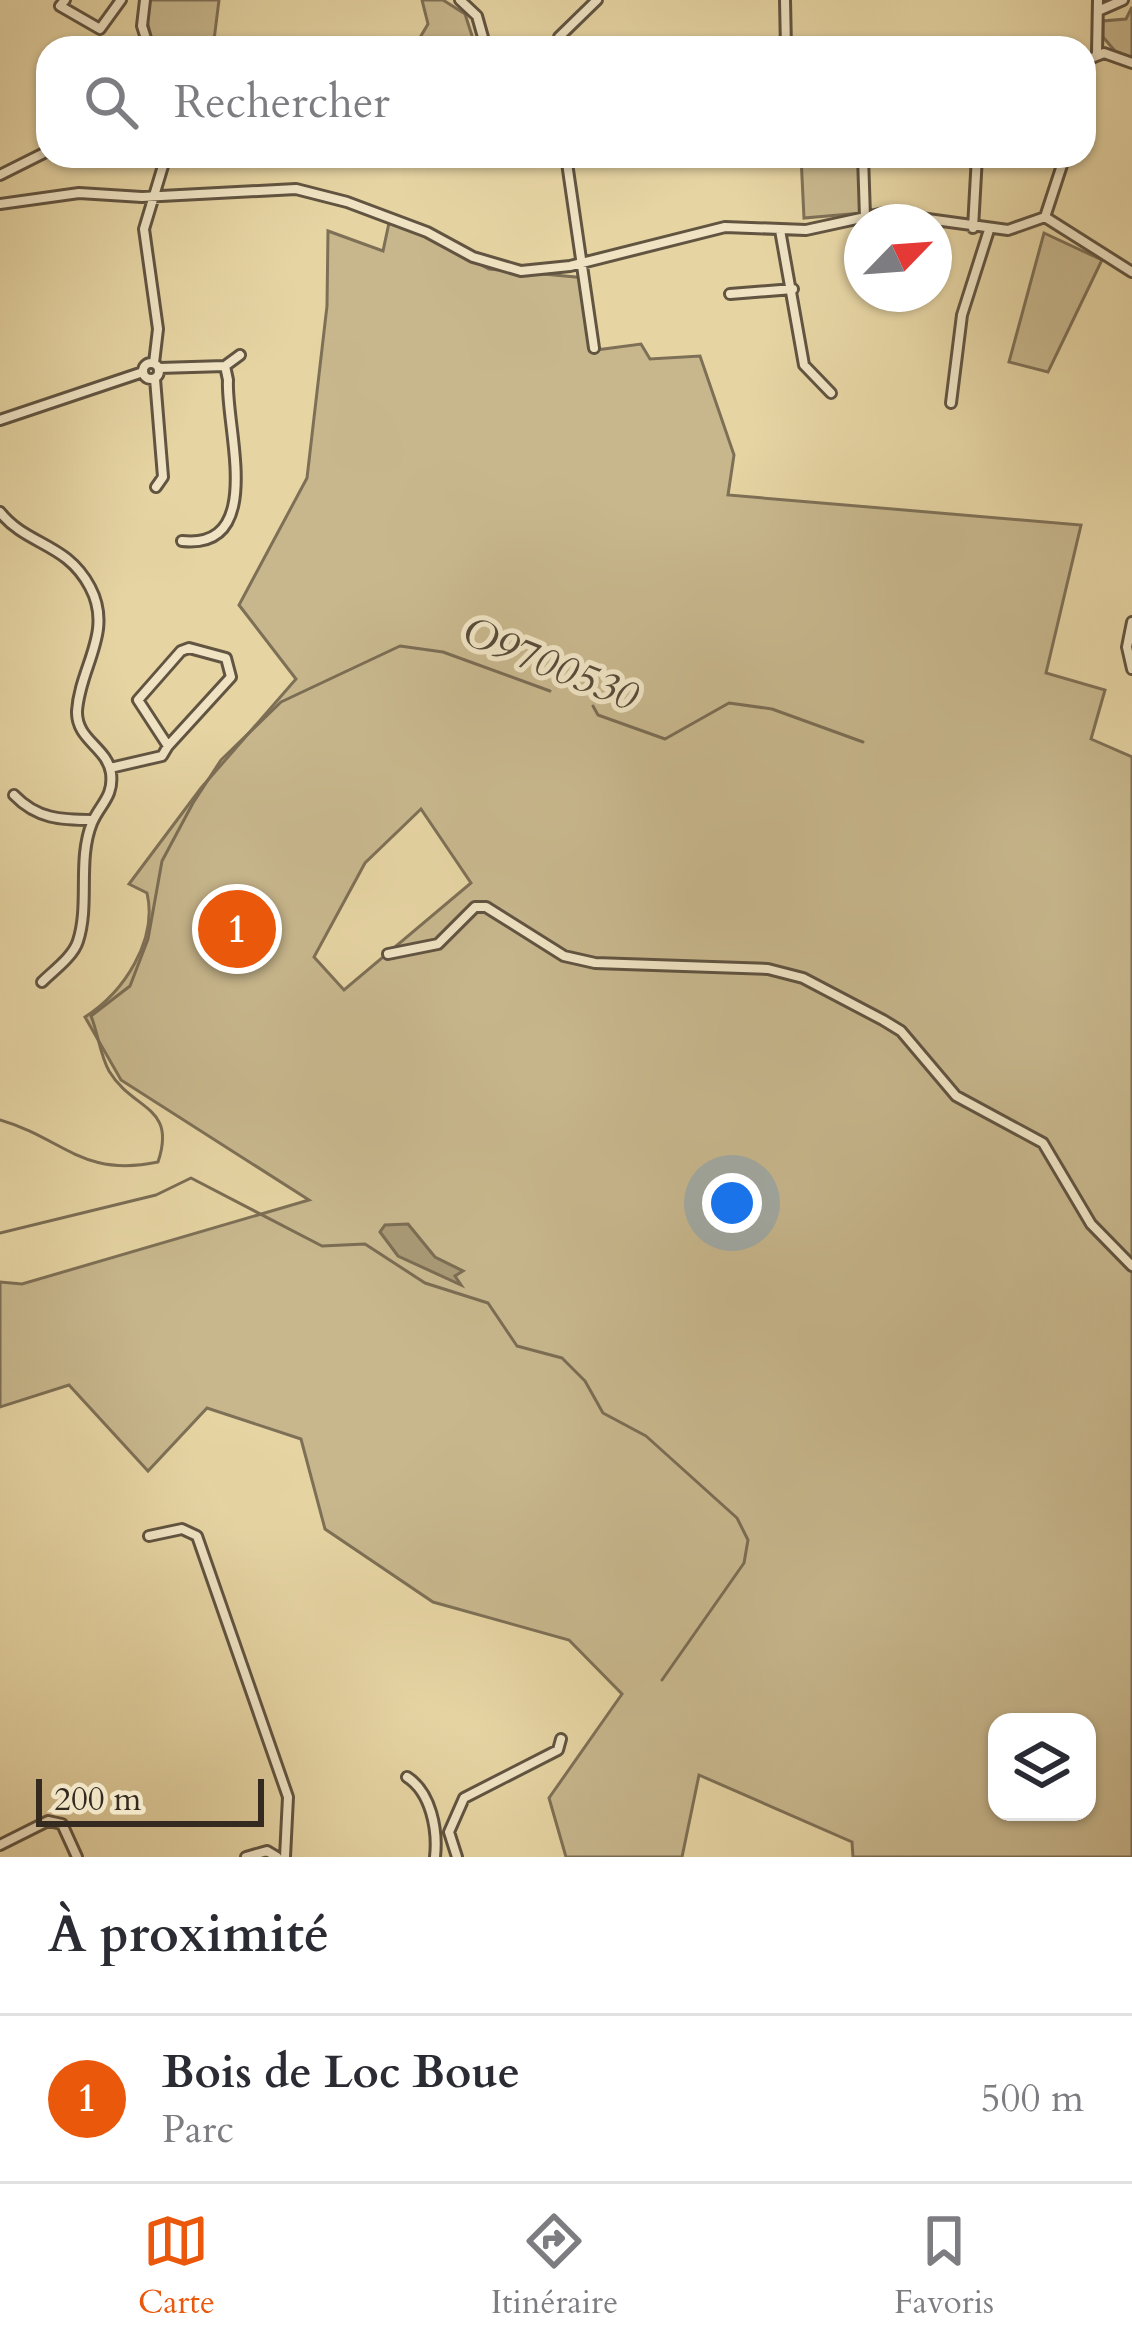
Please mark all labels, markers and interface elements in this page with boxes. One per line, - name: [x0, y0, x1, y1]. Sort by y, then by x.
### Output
- search box: [36, 36, 1096, 168]
- icon: search: [78, 69, 144, 135]
- text: Rechercher: [174, 72, 390, 133]
- north arrow: [844, 204, 952, 312]
- water label: O9700530: [454, 603, 647, 725]
- pin: 1: [198, 884, 276, 974]
- your location: [702, 1173, 762, 1233]
- map controls: [988, 1713, 1096, 1821]
- button: layers: [988, 1713, 1096, 1821]
- scale bar: [36, 1773, 264, 1826]
- text: 200 m: [54, 1777, 141, 1822]
- text: À proximité: [48, 1900, 329, 1970]
- text: Bois de Loc Boue: [162, 2042, 520, 2103]
- text: 1: [77, 2072, 97, 2125]
- text: 500 m: [981, 2072, 1084, 2125]
- text: Parc: [162, 2103, 234, 2156]
- tab: Carte: [138, 2208, 215, 2325]
- tab: Itinéraire: [491, 2208, 618, 2325]
- tab: Favoris: [894, 2208, 994, 2325]

